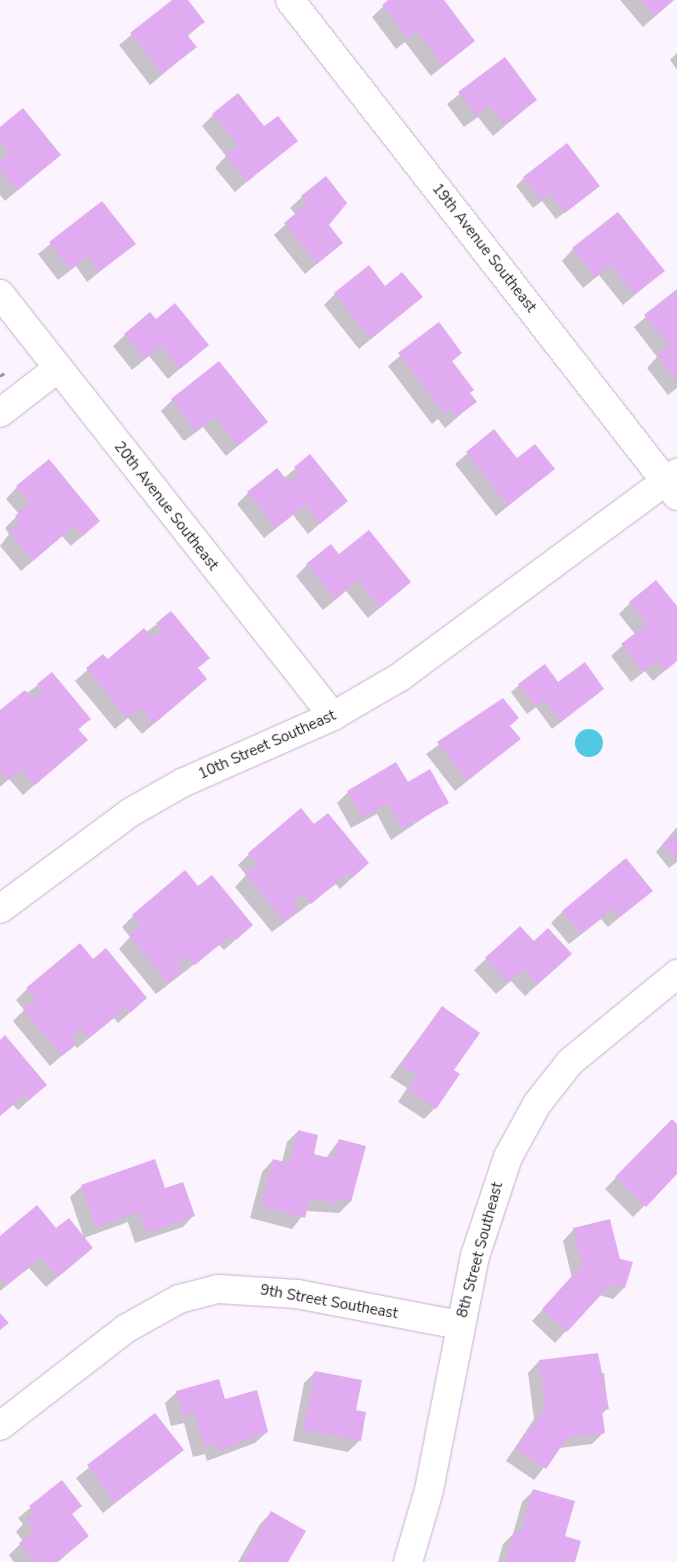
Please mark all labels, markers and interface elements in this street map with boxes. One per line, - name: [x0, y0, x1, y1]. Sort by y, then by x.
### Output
- street label: 19th Avenue Southeast: [428, 180, 540, 316]
- street label: 20th Avenue Southeast: [110, 438, 222, 574]
- street label: 10th Street Southeast: [196, 707, 338, 783]
- street label: 8th Street Southeast: [453, 1180, 507, 1320]
- street label: 9th Street Southeast: [259, 1281, 399, 1323]

